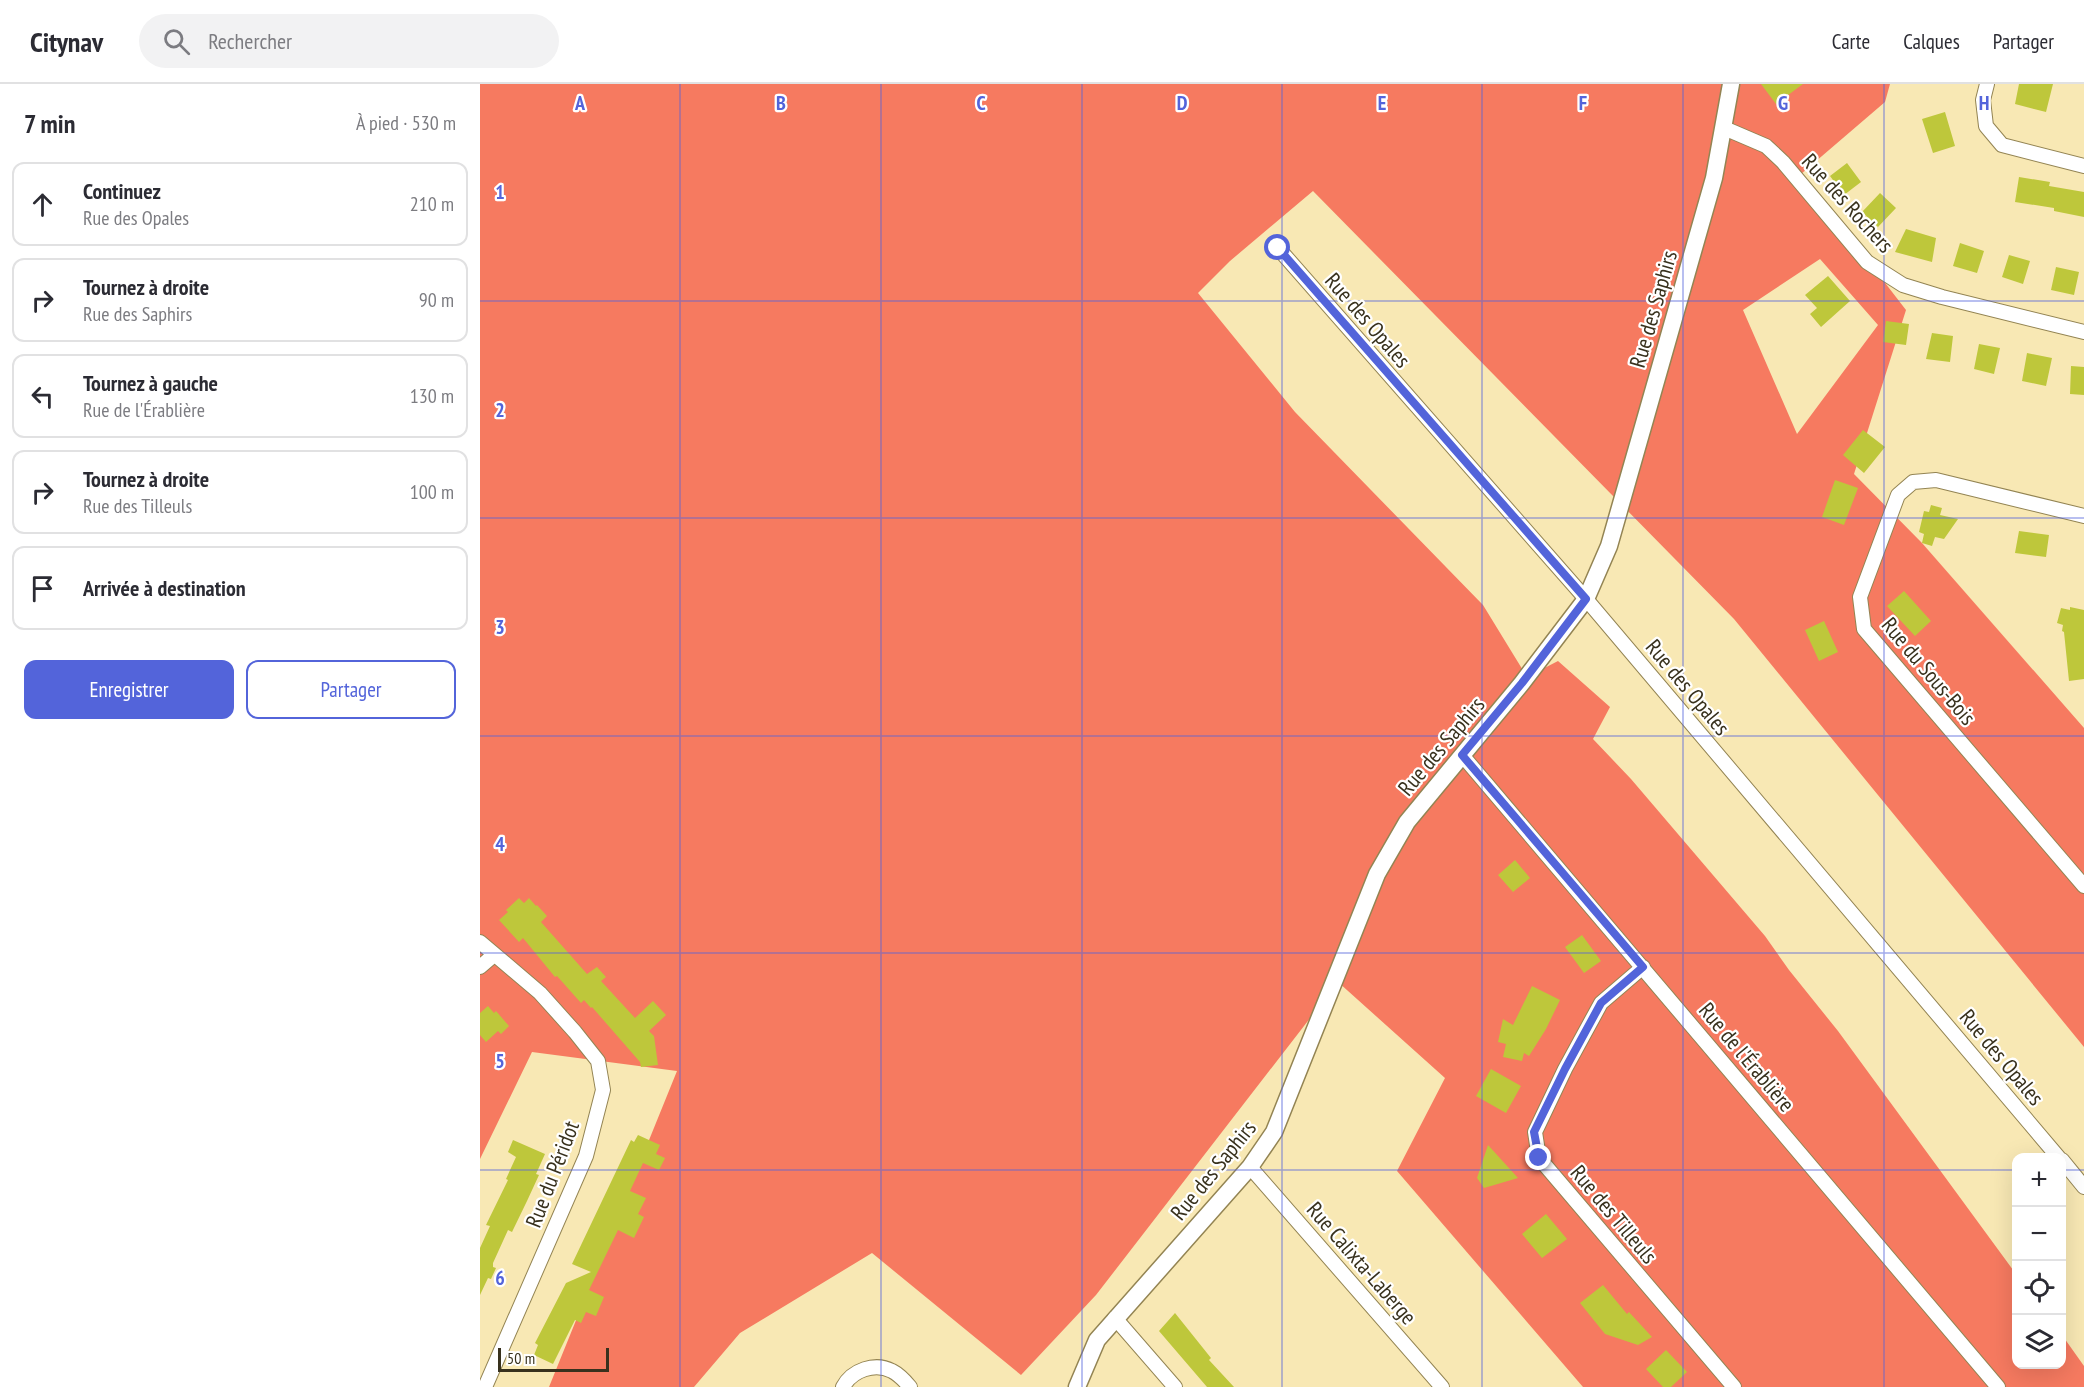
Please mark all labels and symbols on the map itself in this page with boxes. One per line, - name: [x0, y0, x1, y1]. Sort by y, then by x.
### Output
- text: A: [574, 90, 586, 116]
- text: B: [776, 90, 786, 116]
- text: C: [976, 90, 986, 116]
- text: D: [1177, 90, 1188, 116]
- text: E: [1378, 90, 1386, 116]
- text: F: [1579, 90, 1587, 116]
- text: G: [1778, 90, 1788, 116]
- text: H: [1979, 90, 1989, 116]
- street label: Rue des Rochers: [1796, 148, 1900, 258]
- text: 1: [495, 179, 505, 205]
- route start: [1264, 234, 1290, 260]
- street label: Rue des Saphirs: [1623, 247, 1683, 371]
- street label: Rue des Opales: [1319, 267, 1417, 373]
- text: 2: [495, 397, 505, 423]
- street label: Rue du Sous-Bois: [1876, 611, 1982, 731]
- text: 3: [495, 614, 505, 640]
- street label: Rue des Opales: [1640, 633, 1736, 741]
- street label: Rue des Saphirs: [1392, 691, 1490, 801]
- text: 4: [495, 831, 505, 857]
- street label: Rue de l'Érablière: [1693, 997, 1801, 1117]
- street label: Rue des Opales: [1954, 1003, 2050, 1111]
- text: 5: [495, 1048, 505, 1074]
- street label: Rue des Saphirs: [1164, 1114, 1262, 1226]
- street label: Rue du Péridot: [519, 1117, 585, 1231]
- route end: [1525, 1144, 1551, 1170]
- street label: Rue des Tilleuls: [1565, 1159, 1663, 1269]
- street label: Rue Calixta-Laberge: [1301, 1196, 1423, 1330]
- text: 6: [495, 1265, 505, 1291]
- scale bar: [498, 1345, 609, 1372]

